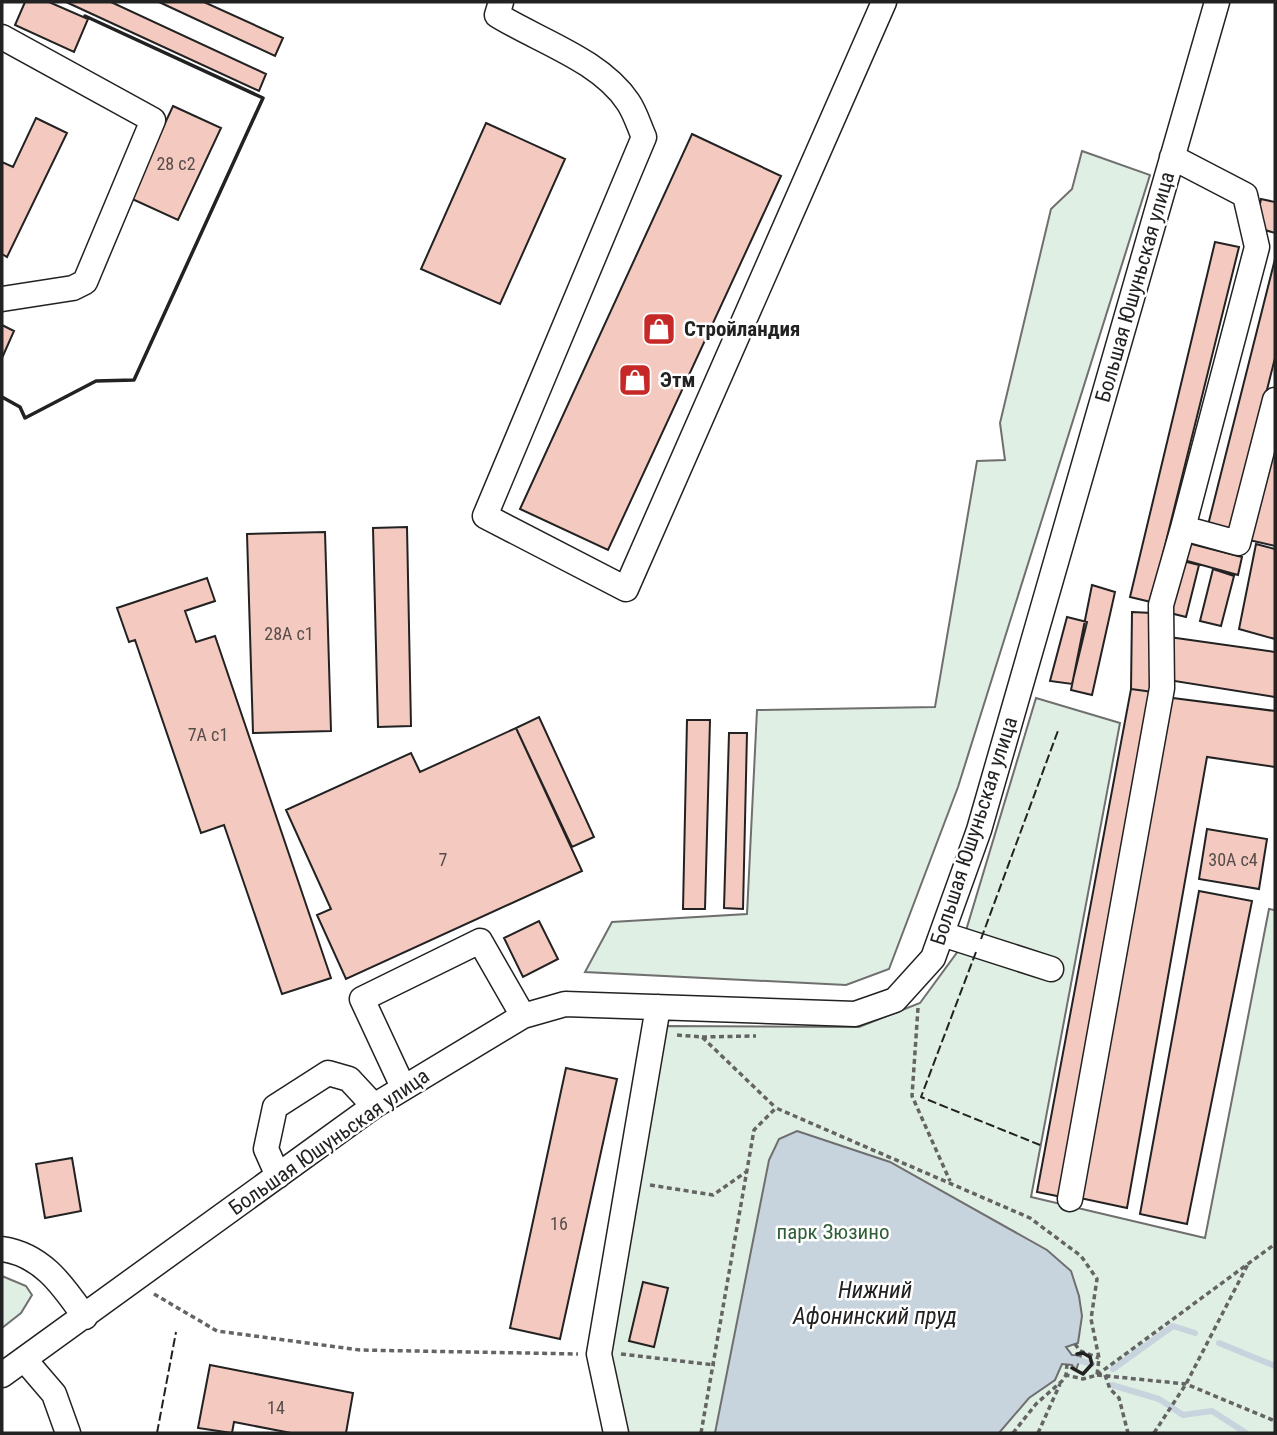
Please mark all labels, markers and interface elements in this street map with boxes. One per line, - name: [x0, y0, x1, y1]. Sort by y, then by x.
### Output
- house number: 28 с2: [156, 153, 196, 174]
- street label: Большая Юшуньская улица: [1091, 169, 1179, 405]
- shop icon: Стройландия: [640, 310, 678, 348]
- place label: Стройландия: [684, 317, 800, 341]
- shop icon: Этм: [616, 361, 654, 399]
- place label: Этм: [660, 368, 695, 392]
- house number: 28А с1: [264, 623, 314, 644]
- street label: Большая Юшуньская улица: [926, 714, 1022, 948]
- house number: 7А с1: [188, 724, 228, 745]
- house number: 7: [439, 849, 448, 870]
- house number: 30А с4: [1208, 849, 1258, 870]
- street label: Большая Юшуньская улица: [224, 1064, 434, 1220]
- house number: 16: [550, 1213, 568, 1234]
- park label: парк Зюзино: [776, 1220, 890, 1244]
- water label: Нижний Афонинский пруд: [792, 1277, 957, 1330]
- house number: 14: [267, 1397, 285, 1418]

